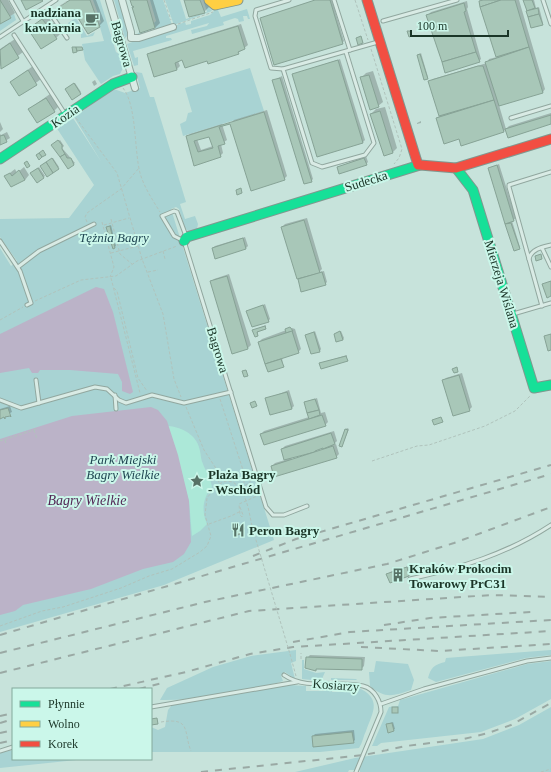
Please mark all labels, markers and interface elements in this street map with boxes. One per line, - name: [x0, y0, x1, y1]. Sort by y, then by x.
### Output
- place label: nadziana kawiarnia: [25, 5, 81, 35]
- cafe icon: nadziana kawiarnia: [84, 11, 100, 27]
- scale bar: [411, 12, 508, 38]
- street label: Bagrowa: [108, 19, 136, 69]
- text: 100 m: [417, 19, 448, 33]
- street label: Kozia: [48, 101, 82, 131]
- street label: Sudecka: [343, 167, 389, 195]
- park label: Tężnia Bagry: [79, 230, 149, 245]
- street label: Mierzeja Wiślana: [481, 238, 523, 330]
- street label: Bagrowa: [204, 325, 232, 375]
- park label: Park Miejski Bagry Wielkie: [86, 452, 160, 482]
- place label: Plaża Bagry - Wschód: [208, 467, 276, 497]
- place icon: Plaża Bagry - Wschód: [189, 473, 205, 489]
- water label: Bagry Wielkie: [48, 493, 126, 508]
- restaurant icon: Peron Bagry: [230, 522, 246, 538]
- place label: Peron Bagry: [249, 523, 320, 538]
- place label: Kraków Prokocim Towarowy PrC31: [409, 561, 512, 591]
- building icon: Kraków Prokocim Towarowy PrC31: [390, 567, 406, 583]
- street label: Kosiarzy: [312, 676, 360, 694]
- legend: [12, 688, 152, 760]
- text: Płynnie: [48, 697, 85, 711]
- text: Wolno: [48, 717, 80, 731]
- text: Korek: [48, 737, 78, 751]

